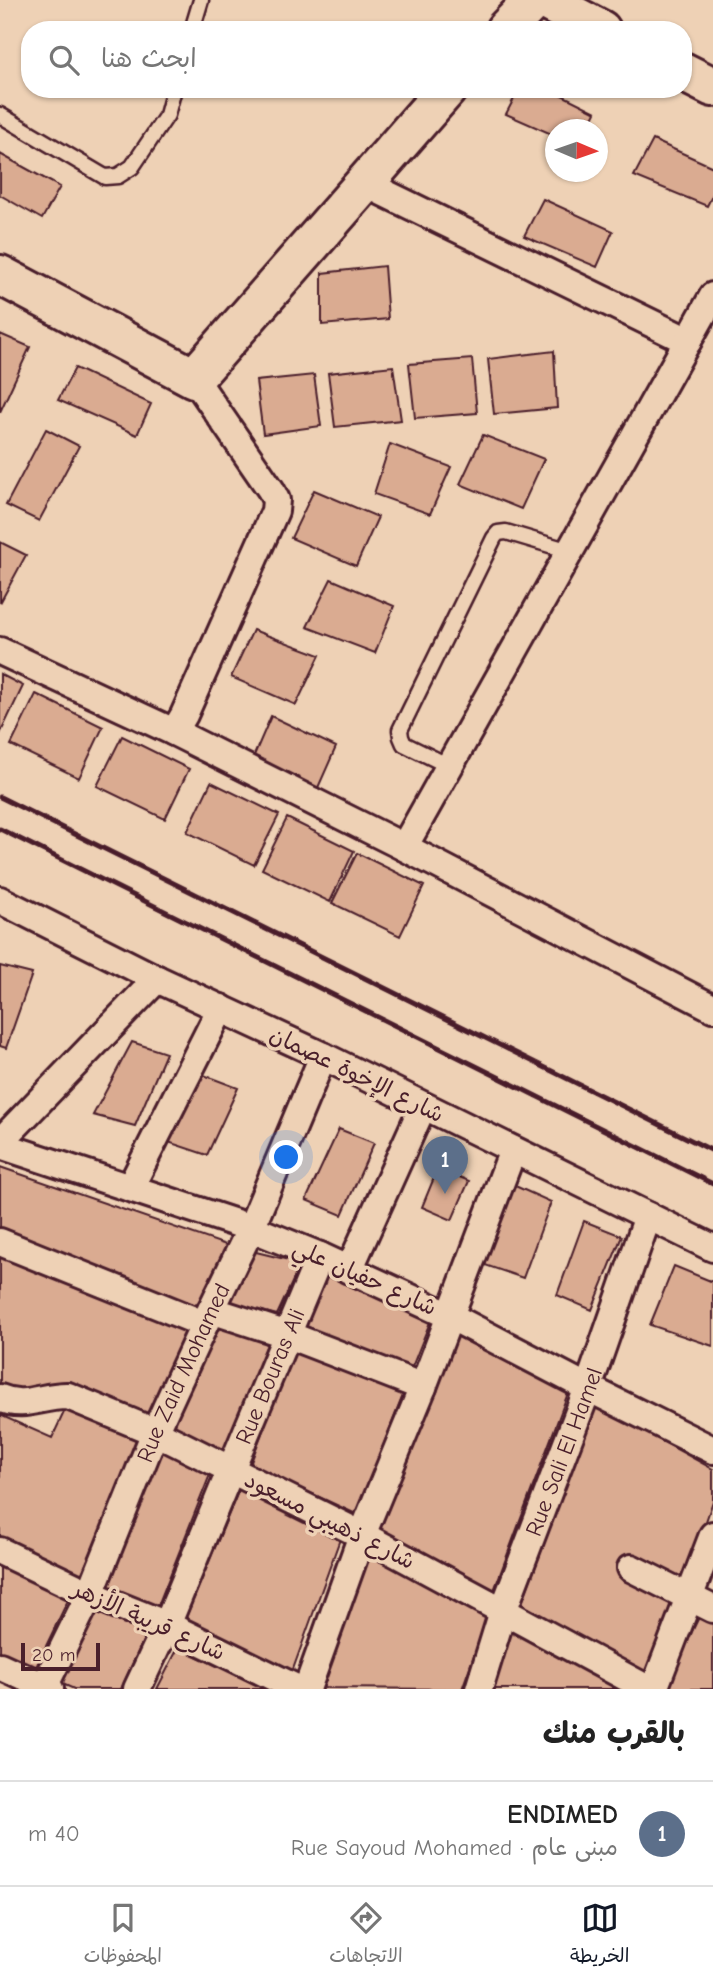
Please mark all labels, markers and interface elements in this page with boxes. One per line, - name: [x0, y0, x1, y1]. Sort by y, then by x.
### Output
- search box: [21, 21, 692, 98]
- icon: search: [45, 41, 83, 79]
- text: ابحث هنا: [101, 44, 197, 74]
- north arrow: [545, 119, 608, 182]
- street label: شارع الإخوة عصمان: [264, 1021, 448, 1130]
- pin: 1: [422, 1136, 468, 1194]
- your location: [269, 1140, 303, 1174]
- street label: شارع حفيان علي: [286, 1234, 441, 1328]
- street label: Rue Zaid Mohamed: [131, 1279, 236, 1466]
- street label: Rue Bouras Ali: [230, 1304, 311, 1448]
- street label: Rue Sali El Hamel: [520, 1364, 608, 1540]
- street label: شارع ذهيبي مسعود: [237, 1466, 419, 1581]
- street label: شارع قريبة الأزهر: [66, 1571, 230, 1668]
- scale bar: [21, 1640, 100, 1672]
- text: 20 m: [32, 1644, 76, 1666]
- text: بالقرب منك: [543, 1716, 685, 1751]
- text: ENDIMED: [507, 1800, 618, 1830]
- text: 40 m: [28, 1820, 80, 1847]
- text: 1: [657, 1820, 667, 1847]
- text: مبنى عام · Rue Sayoud Mohamed: [291, 1834, 618, 1861]
- tab: المحفوظات: [84, 1899, 162, 1972]
- tab: الاتجاهات: [329, 1899, 403, 1972]
- tab: الخريطة: [570, 1899, 629, 1972]

